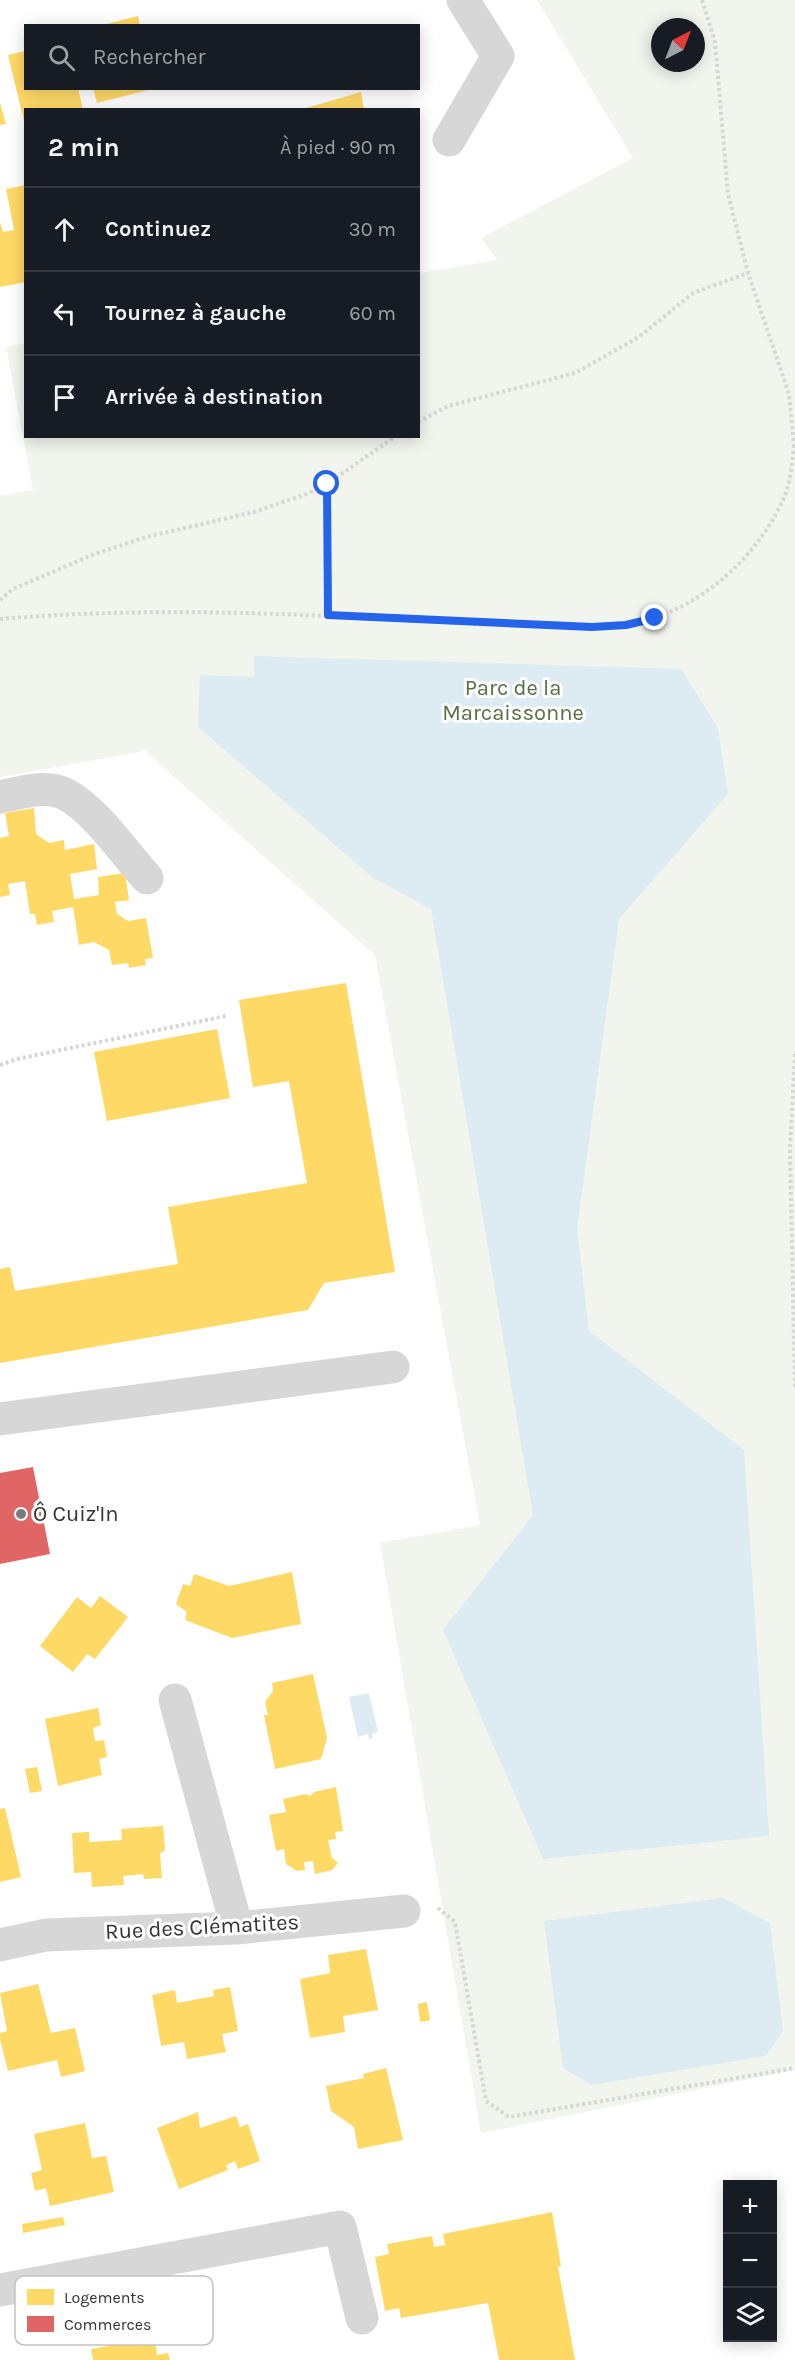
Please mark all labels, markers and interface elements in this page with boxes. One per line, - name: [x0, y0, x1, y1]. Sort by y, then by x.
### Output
- north arrow: [651, 18, 705, 72]
- search box: [24, 24, 420, 90]
- icon: search: [45, 41, 78, 74]
- text: Rechercher: [93, 44, 206, 70]
- text: 2 min: [48, 132, 120, 163]
- text: À pied · 90 m: [280, 136, 396, 159]
- icon: ahead: [48, 213, 81, 246]
- text: Continuez: [105, 216, 211, 242]
- text: 30 m: [349, 218, 396, 241]
- icon: left: [48, 297, 81, 330]
- text: Tournez à gauche: [105, 300, 286, 326]
- text: 60 m: [349, 302, 396, 325]
- icon: arrive: [48, 381, 81, 414]
- text: Arrivée à destination: [105, 384, 323, 410]
- route start: [313, 470, 339, 496]
- route end: [641, 604, 667, 630]
- park label: Parc de la Marcaissonne: [442, 675, 584, 726]
- place label: Ô Cuiz'In: [33, 1501, 119, 1527]
- marker: Ô Cuiz'In: [14, 1507, 28, 1521]
- street label: Rue des Clématites: [104, 1909, 300, 1945]
- map controls: [723, 2180, 777, 2342]
- button: +: [723, 2180, 777, 2234]
- button: −: [723, 2234, 777, 2288]
- legend: [15, 2276, 213, 2345]
- text: Logements: [64, 2288, 145, 2307]
- button: layers: [723, 2288, 777, 2342]
- text: Commerces: [64, 2315, 151, 2334]

